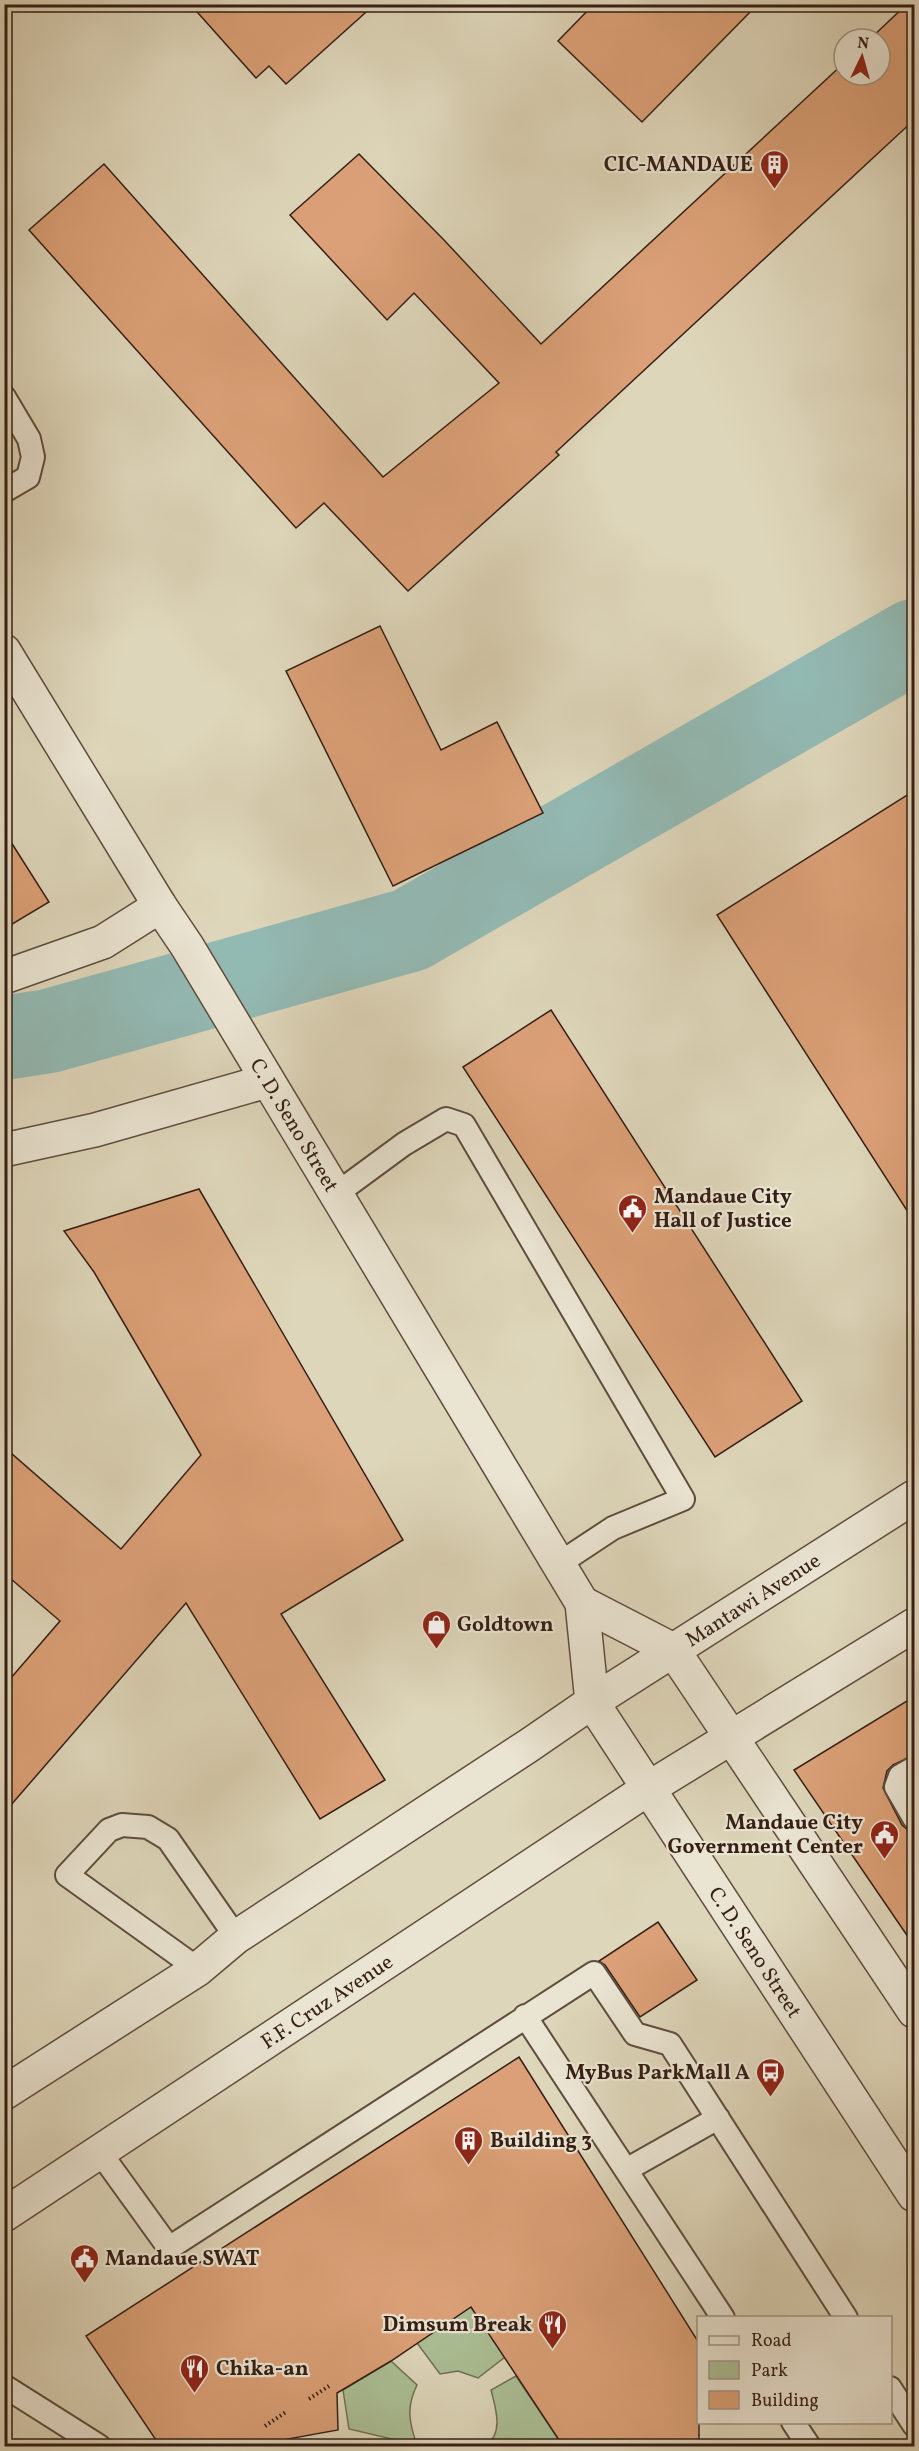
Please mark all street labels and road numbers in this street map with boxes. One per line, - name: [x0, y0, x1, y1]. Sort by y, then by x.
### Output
- street label: C. D. Seno Street: [242, 1053, 345, 1198]
- street label: Mantawi Avenue: [680, 1547, 827, 1655]
- street label: C. D. Seno Street: [701, 1882, 808, 2024]
- street label: F.F. Cruz Avenue: [256, 1948, 399, 2057]

